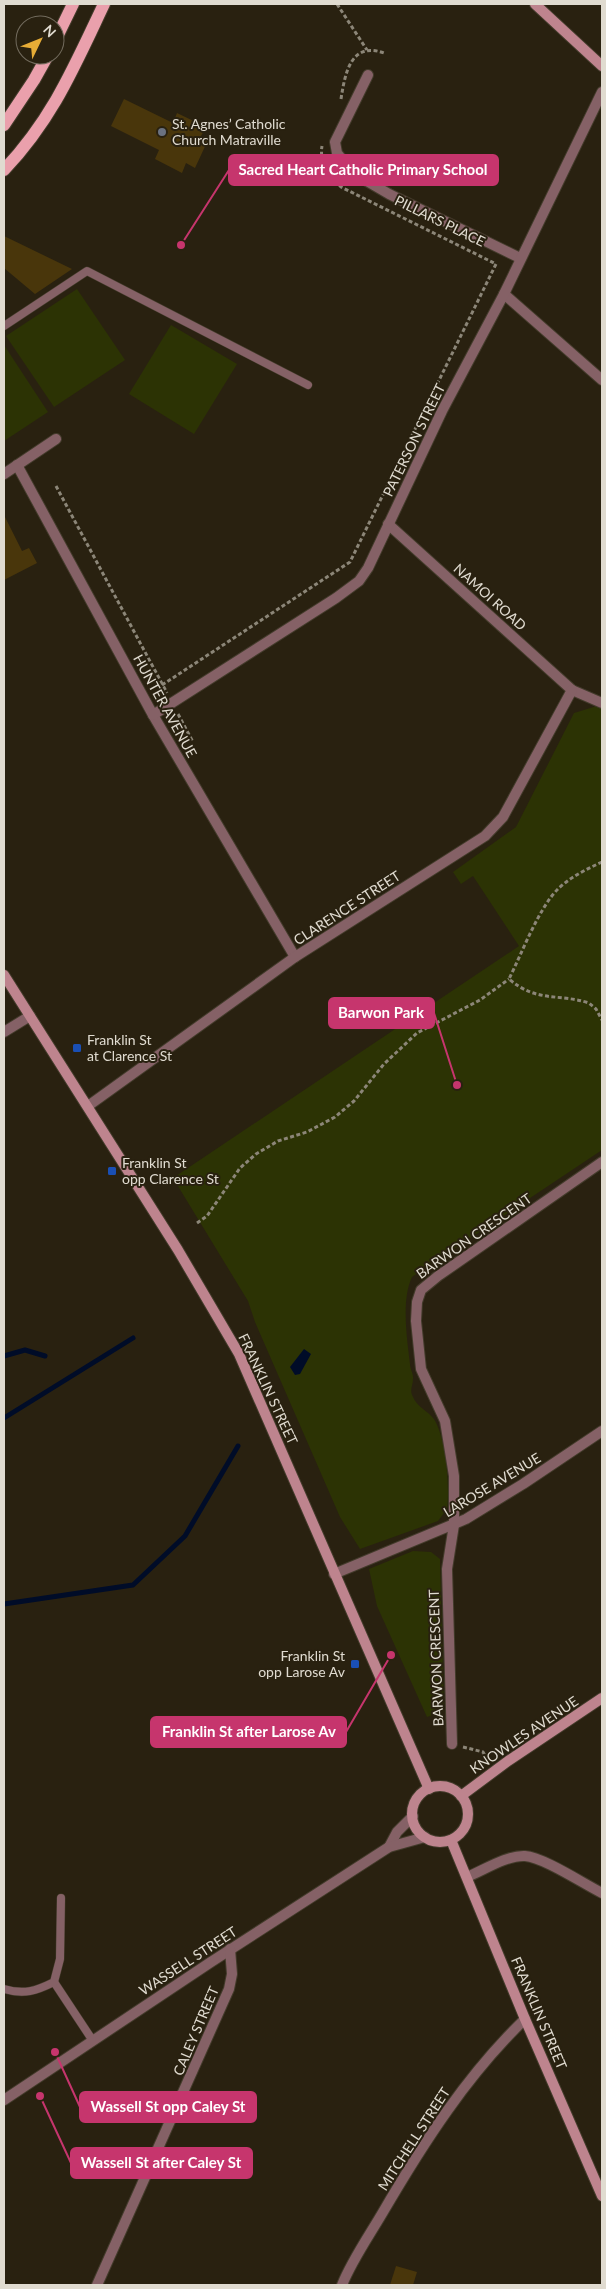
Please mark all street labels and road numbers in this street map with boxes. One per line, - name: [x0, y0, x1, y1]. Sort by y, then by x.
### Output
- street label: PILLARS PLACE: [392, 191, 488, 250]
- street label: PATERSON STREET: [379, 380, 449, 499]
- street label: NAMOI ROAD: [451, 560, 530, 634]
- street label: HUNTER AVENUE: [130, 651, 201, 760]
- street label: CLARENCE STREET: [290, 866, 404, 948]
- street label: BARWON CRESCENT: [413, 1189, 535, 1282]
- street label: FRANKLIN STREET: [235, 1331, 302, 1448]
- street label: LAROSE AVENUE: [440, 1449, 544, 1520]
- street label: BARWON CRESCENT: [425, 1589, 446, 1727]
- street label: KNOWLES AVENUE: [466, 1692, 581, 1777]
- street label: WASSELL STREET: [136, 1922, 240, 1999]
- street label: FRANKLIN STREET: [508, 1954, 571, 2072]
- street label: CALEY STREET: [169, 1983, 222, 2078]
- street label: MITCHELL STREET: [374, 2083, 454, 2193]

